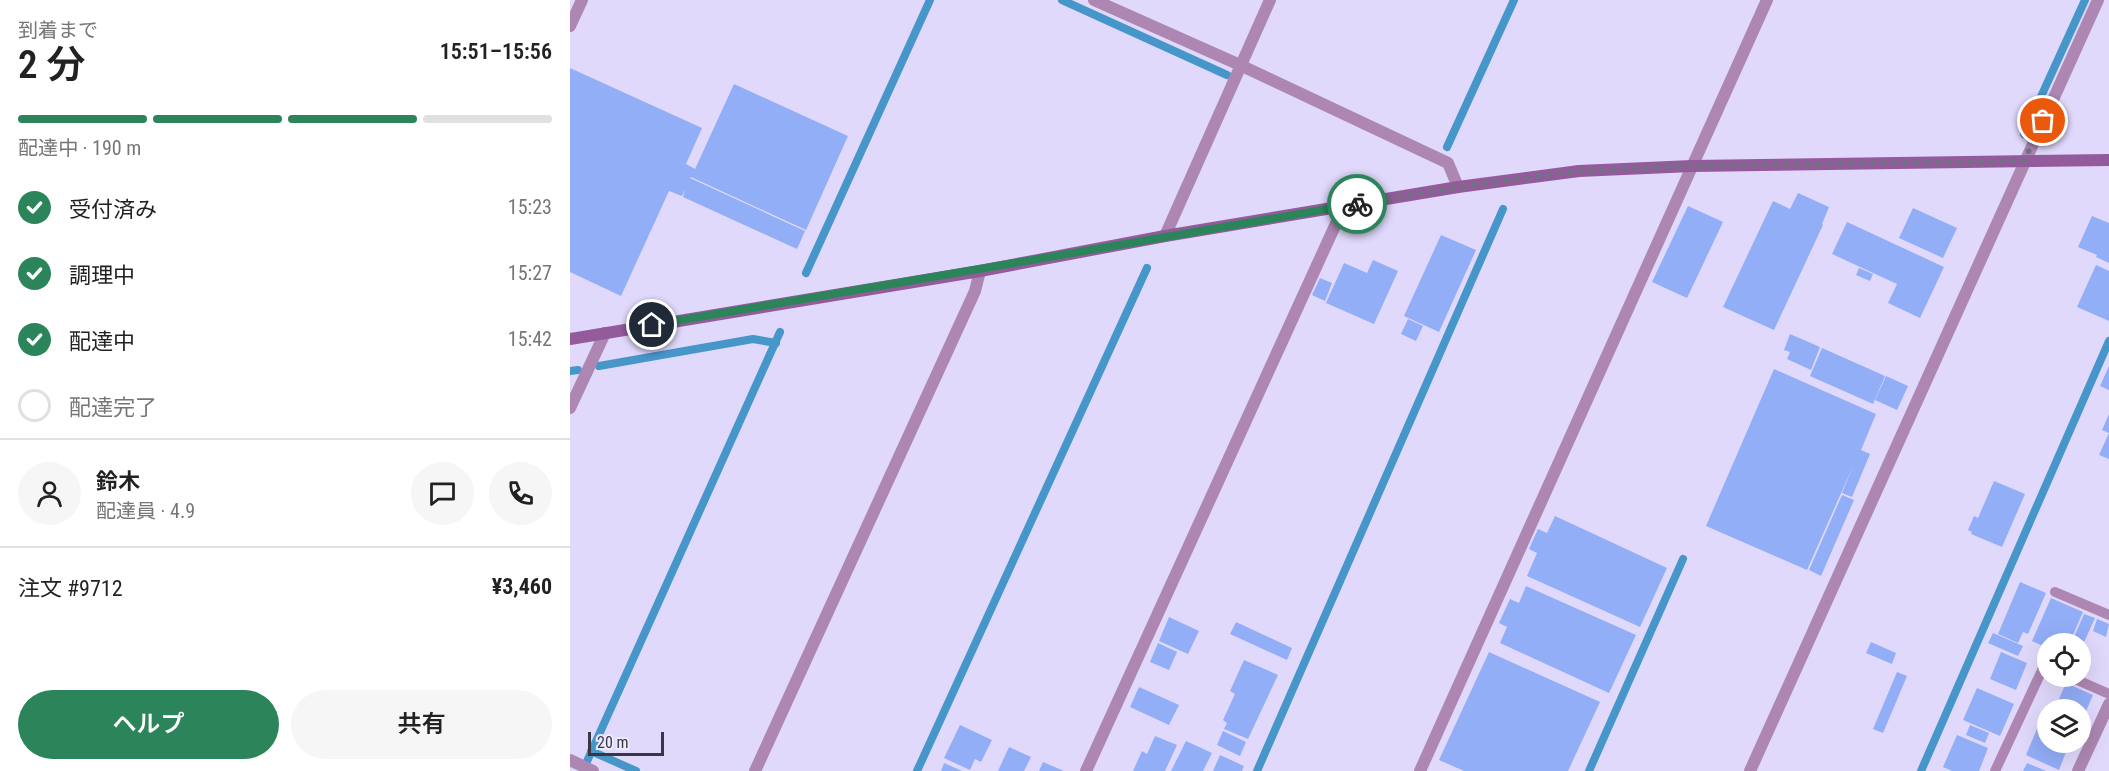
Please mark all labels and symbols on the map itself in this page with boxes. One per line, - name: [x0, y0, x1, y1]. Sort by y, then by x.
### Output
- pin: [2017, 95, 2068, 146]
- courier: [1327, 174, 1387, 234]
- pin: [626, 299, 677, 350]
- scale bar: [588, 729, 664, 756]

